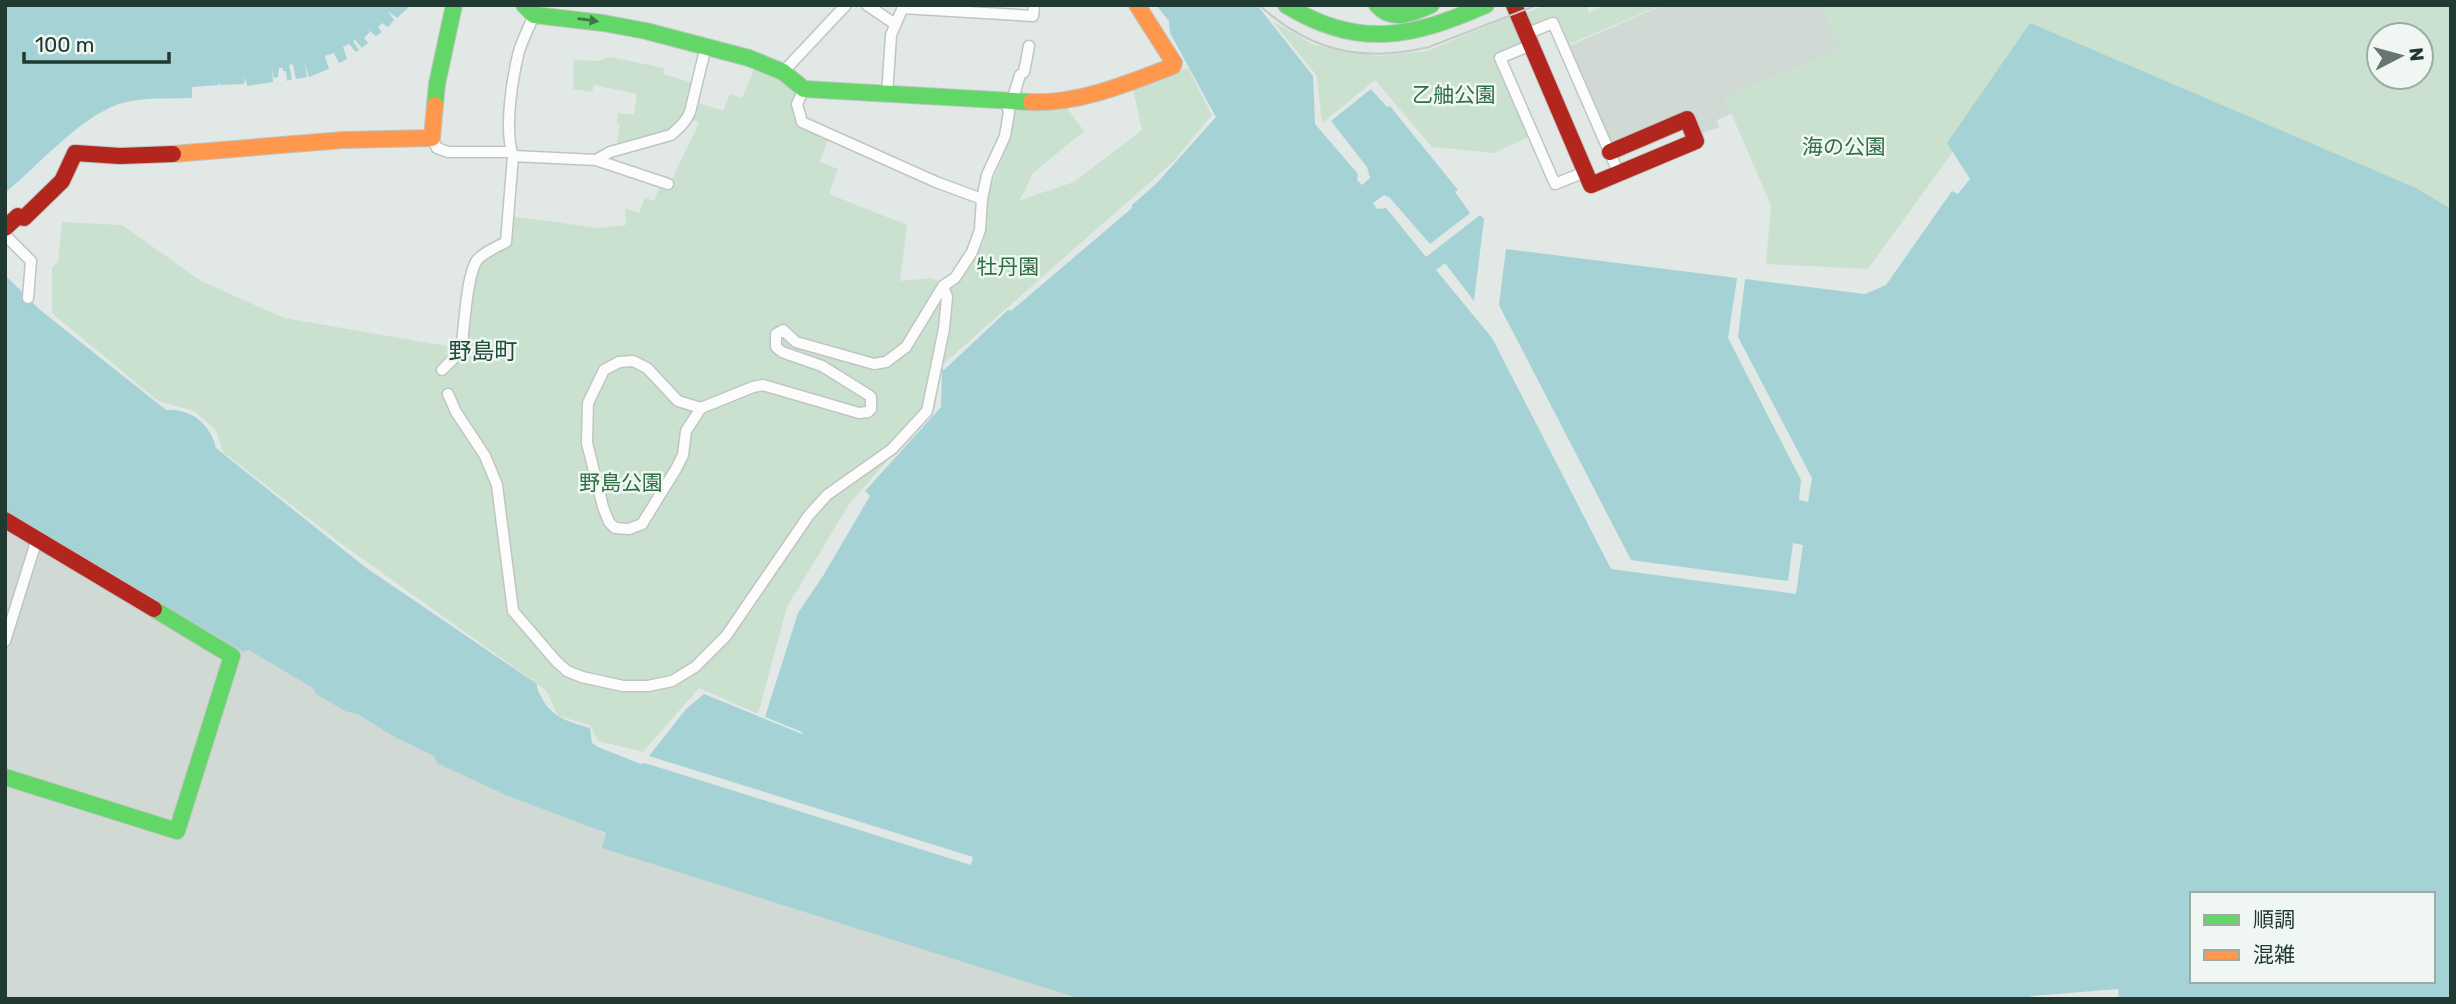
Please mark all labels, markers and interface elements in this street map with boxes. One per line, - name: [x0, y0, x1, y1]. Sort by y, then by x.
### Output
- one-way arrow: [577, 14, 599, 25]
- scale bar: [24, 21, 170, 65]
- north arrow: [2365, 21, 2435, 91]
- text: 100 m: [35, 32, 94, 57]
- text: N: [2404, 46, 2429, 62]
- park label: 乙舳公園: [1412, 82, 1496, 107]
- park label: 海の公園: [1802, 134, 1886, 159]
- park label: 牡丹園: [977, 254, 1040, 279]
- district label: 野島町: [449, 337, 518, 365]
- park label: 野島公園: [579, 470, 663, 495]
- legend: [2190, 892, 2435, 983]
- text: 順調: [2253, 907, 2295, 932]
- text: 混雑: [2253, 942, 2295, 967]

